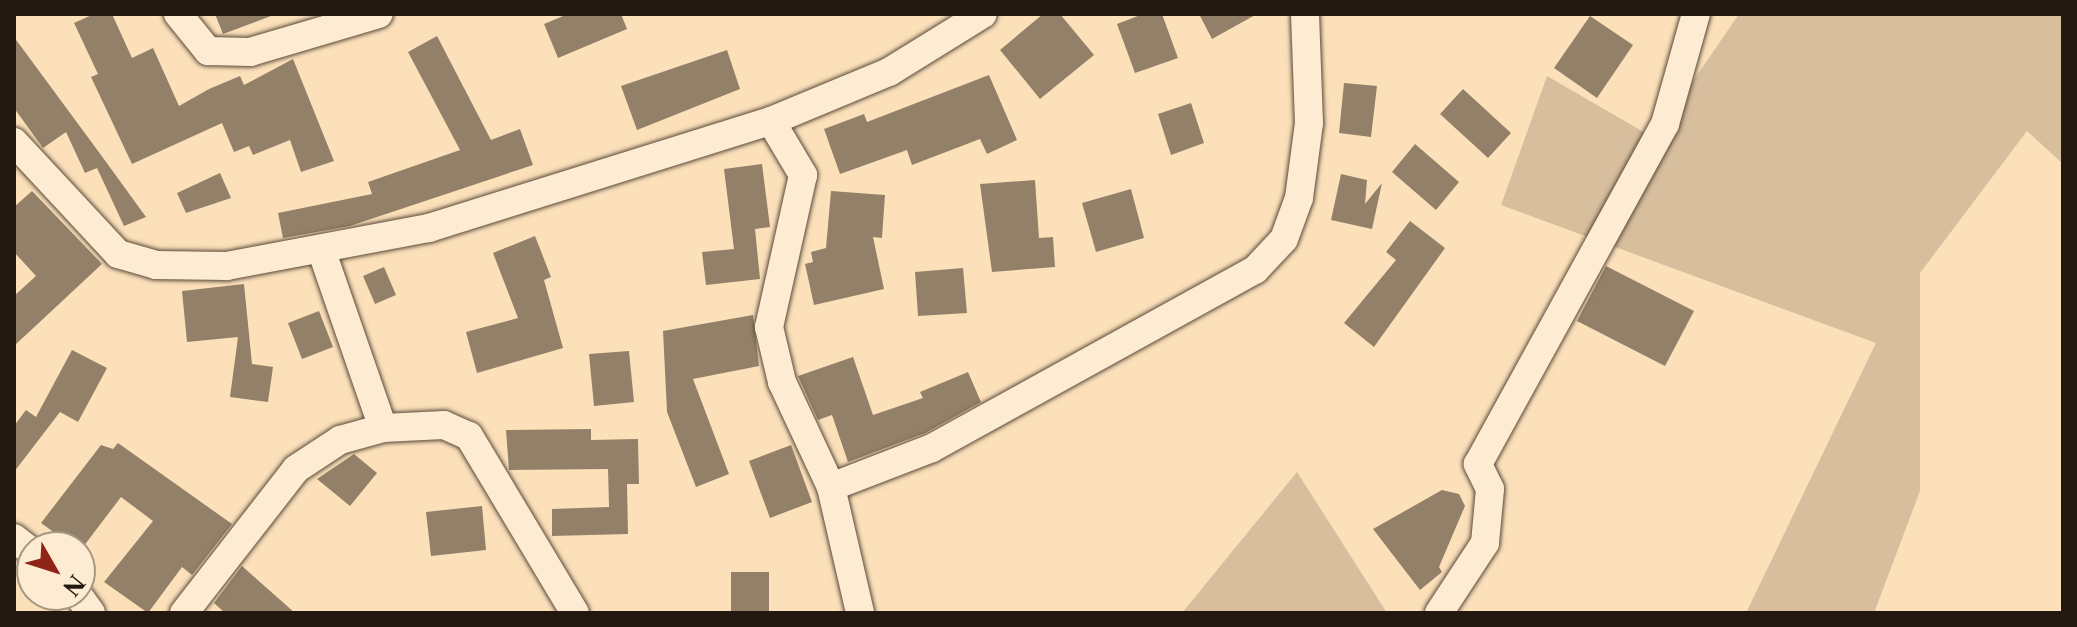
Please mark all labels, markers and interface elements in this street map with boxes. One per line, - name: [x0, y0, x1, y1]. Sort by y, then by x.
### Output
- north arrow: [16, 531, 96, 611]
- text: N: [57, 569, 90, 601]

